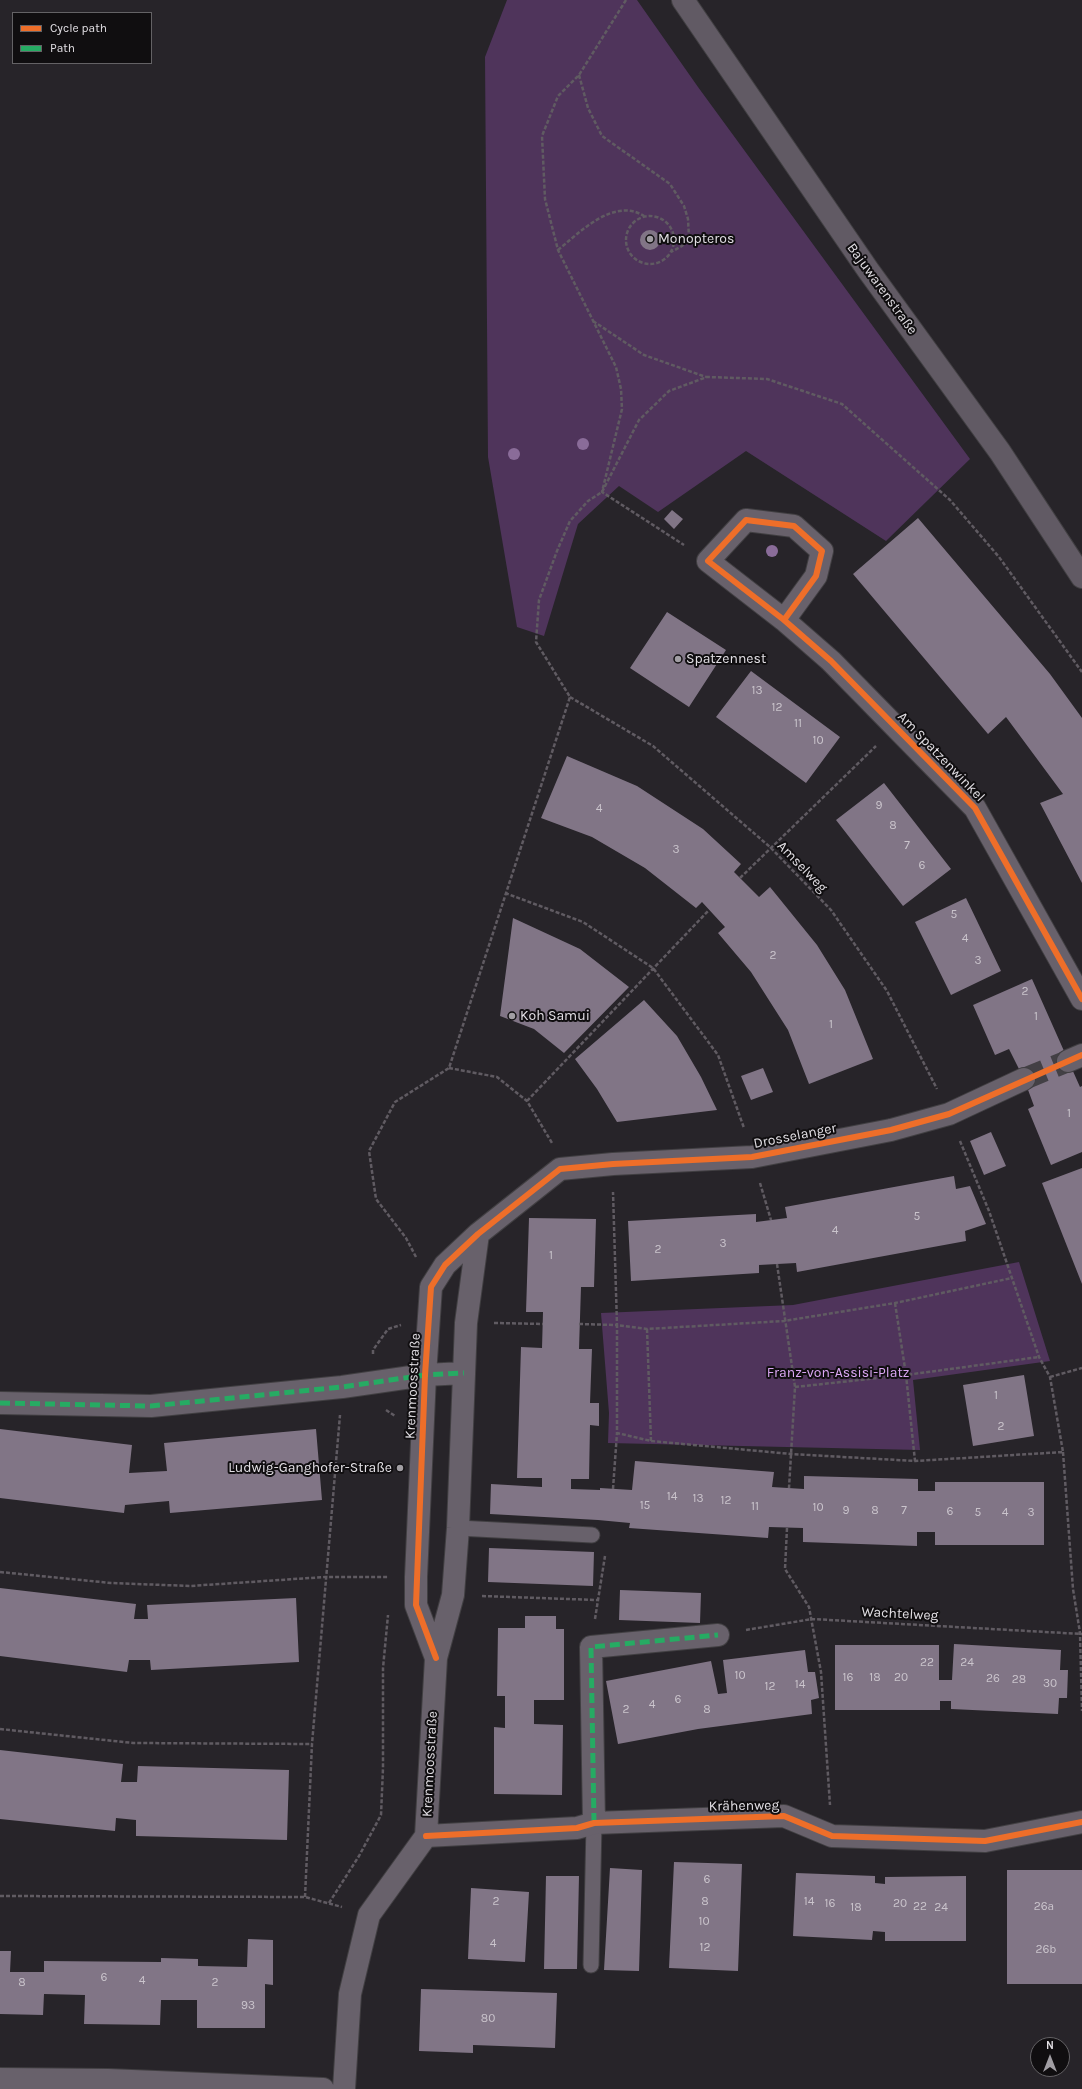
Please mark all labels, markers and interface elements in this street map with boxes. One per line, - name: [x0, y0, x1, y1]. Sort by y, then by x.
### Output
- legend: [12, 12, 152, 64]
- text: Cycle path: [50, 21, 107, 35]
- text: Path: [50, 41, 75, 55]
- place label: Monopteros: [658, 231, 734, 247]
- marker: Monopteros: [645, 234, 655, 244]
- street label: Bajuwarenstraße: [843, 240, 921, 338]
- place label: Spatzennest: [686, 651, 766, 667]
- marker: Spatzennest: [673, 654, 683, 664]
- house number: 13: [751, 684, 763, 698]
- house number: 12: [772, 701, 782, 715]
- street label: Am Spatzenwinkel: [894, 709, 988, 805]
- house number: 11: [794, 717, 802, 731]
- house number: 10: [812, 734, 824, 748]
- house number: 9: [876, 799, 882, 813]
- house number: 4: [596, 802, 602, 816]
- house number: 8: [889, 819, 897, 833]
- street label: Amselweg: [773, 838, 831, 896]
- house number: 7: [904, 839, 910, 853]
- house number: 3: [672, 843, 680, 857]
- house number: 6: [919, 859, 925, 873]
- house number: 5: [951, 908, 957, 922]
- house number: 4: [962, 932, 968, 946]
- house number: 2: [770, 949, 776, 963]
- house number: 3: [974, 954, 982, 968]
- house number: 2: [1022, 985, 1028, 999]
- place label: Koh Samui: [520, 1008, 590, 1024]
- house number: 1: [1034, 1010, 1038, 1024]
- marker: Koh Samui: [507, 1011, 517, 1021]
- house number: 1: [829, 1018, 833, 1032]
- house number: 1: [1067, 1107, 1071, 1121]
- street label: Drosselanger: [752, 1120, 838, 1152]
- house number: 5: [914, 1210, 920, 1224]
- house number: 4: [832, 1224, 838, 1238]
- house number: 3: [719, 1237, 727, 1251]
- house number: 2: [655, 1243, 661, 1257]
- house number: 1: [549, 1249, 553, 1263]
- street label: Krenmoosstraße: [402, 1333, 424, 1439]
- park label: Franz-von-Assisi-Platz: [767, 1365, 909, 1381]
- house number: 1: [994, 1389, 998, 1403]
- house number: 2: [998, 1420, 1004, 1434]
- place label: Ludwig-Ganghofer-Straße: [228, 1460, 392, 1476]
- marker: Ludwig-Ganghofer-Straße: [395, 1463, 405, 1473]
- house number: 14: [667, 1490, 677, 1504]
- house number: 13: [692, 1492, 704, 1506]
- house number: 12: [721, 1494, 731, 1508]
- house number: 15: [640, 1499, 650, 1513]
- house number: 11: [751, 1500, 759, 1514]
- house number: 10: [812, 1501, 824, 1515]
- house number: 9: [843, 1504, 849, 1518]
- house number: 8: [871, 1504, 879, 1518]
- house number: 7: [901, 1504, 907, 1518]
- house number: 6: [947, 1505, 953, 1519]
- house number: 5: [975, 1506, 981, 1520]
- house number: 4: [1002, 1506, 1008, 1520]
- house number: 3: [1027, 1506, 1035, 1520]
- street label: Wachtelweg: [861, 1604, 939, 1624]
- house number: 22: [920, 1656, 934, 1670]
- house number: 24: [960, 1656, 974, 1670]
- house number: 10: [734, 1669, 746, 1683]
- house number: 16: [843, 1671, 853, 1685]
- house number: 18: [869, 1671, 881, 1685]
- house number: 20: [894, 1671, 908, 1685]
- house number: 26: [986, 1672, 1000, 1686]
- house number: 28: [1012, 1673, 1026, 1687]
- house number: 30: [1043, 1677, 1057, 1691]
- house number: 14: [795, 1678, 805, 1692]
- house number: 12: [765, 1680, 775, 1694]
- house number: 6: [675, 1693, 681, 1707]
- house number: 4: [649, 1698, 655, 1712]
- house number: 2: [623, 1703, 629, 1717]
- house number: 8: [703, 1703, 711, 1717]
- street label: Krenmoosstraße: [419, 1711, 441, 1817]
- street label: Krähenweg: [709, 1797, 779, 1815]
- house number: 6: [704, 1873, 710, 1887]
- house number: 2: [493, 1895, 499, 1909]
- house number: 8: [701, 1895, 709, 1909]
- house number: 14: [804, 1895, 814, 1909]
- house number: 16: [825, 1897, 835, 1911]
- house number: 20: [893, 1897, 907, 1911]
- house number: 22: [913, 1900, 927, 1914]
- house number: 26a: [1034, 1900, 1054, 1914]
- house number: 18: [850, 1901, 862, 1915]
- house number: 24: [934, 1901, 948, 1915]
- house number: 10: [698, 1915, 710, 1929]
- house number: 4: [490, 1937, 496, 1951]
- house number: 12: [700, 1941, 710, 1955]
- house number: 26b: [1036, 1943, 1056, 1957]
- house number: 6: [101, 1971, 107, 1985]
- house number: 4: [139, 1974, 145, 1988]
- house number: 8: [18, 1976, 26, 1990]
- house number: 2: [212, 1976, 218, 1990]
- house number: 93: [241, 1999, 255, 2013]
- house number: 80: [481, 2012, 495, 2026]
- north arrow: [1030, 2037, 1070, 2077]
- text: N: [1046, 2039, 1054, 2052]

